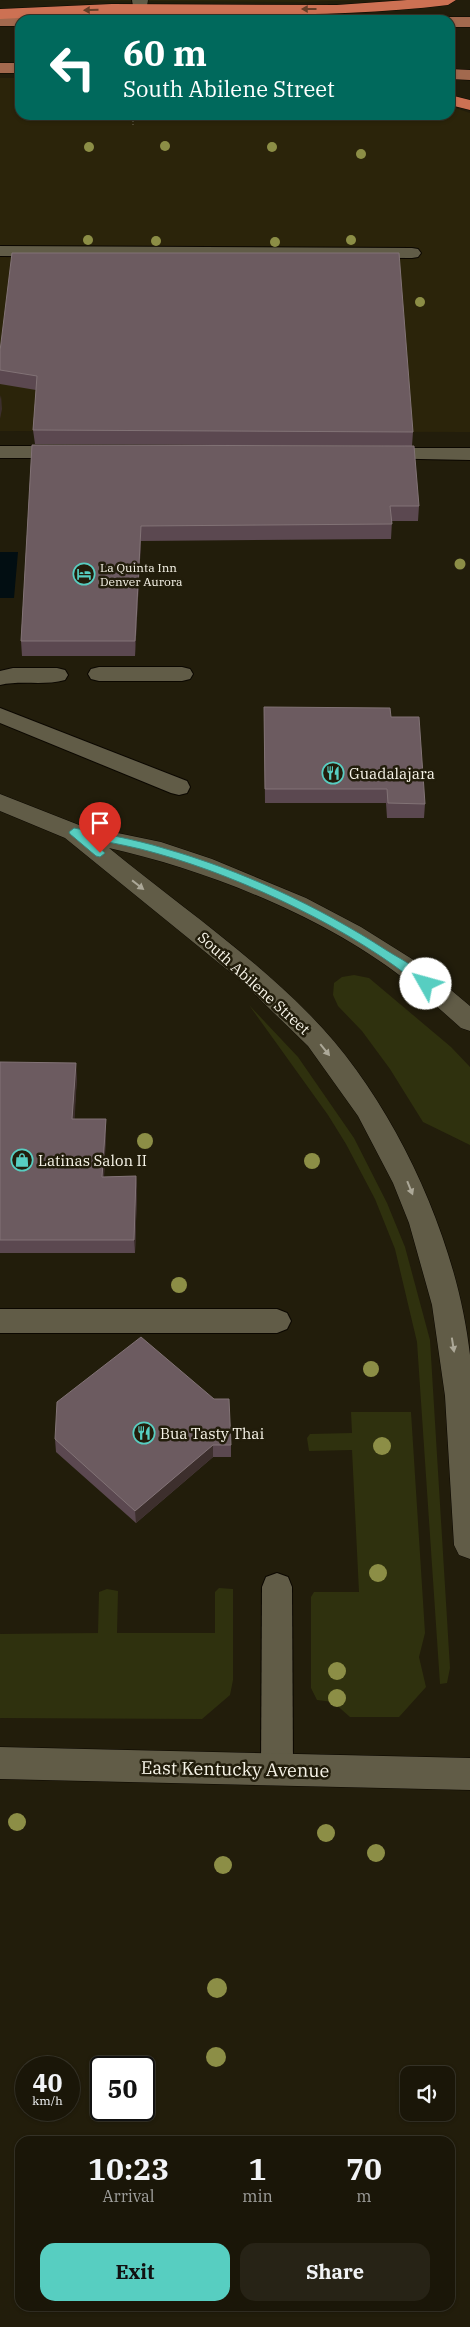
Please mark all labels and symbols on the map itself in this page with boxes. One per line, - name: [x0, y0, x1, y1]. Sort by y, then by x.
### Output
- one-way arrow: [301, 5, 317, 13]
- one-way arrow: [83, 6, 99, 14]
- place label: La Quinta Inn Denver Aurora: [100, 560, 183, 589]
- hotel icon: La Quinta Inn Denver Aurora: [72, 562, 96, 586]
- restaurant icon: Guadalajara: [321, 761, 345, 785]
- place label: Guadalajara: [349, 764, 435, 783]
- pin: [79, 802, 121, 853]
- one-way arrow: [131, 880, 144, 891]
- street label: South Abilene Street: [194, 928, 314, 1038]
- position arrow: [399, 957, 451, 1009]
- one-way arrow: [320, 1043, 331, 1056]
- shop icon: Latinas Salon II: [10, 1148, 34, 1172]
- place label: Latinas Salon II: [38, 1151, 147, 1170]
- one-way arrow: [406, 1181, 414, 1196]
- one-way arrow: [449, 1337, 457, 1353]
- restaurant icon: Bua Tasty Thai: [132, 1421, 156, 1445]
- place label: Bua Tasty Thai: [160, 1424, 265, 1443]
- street label: East Kentucky Avenue: [141, 1756, 329, 1782]
- speed limit sign: 50: [90, 2056, 155, 2121]

